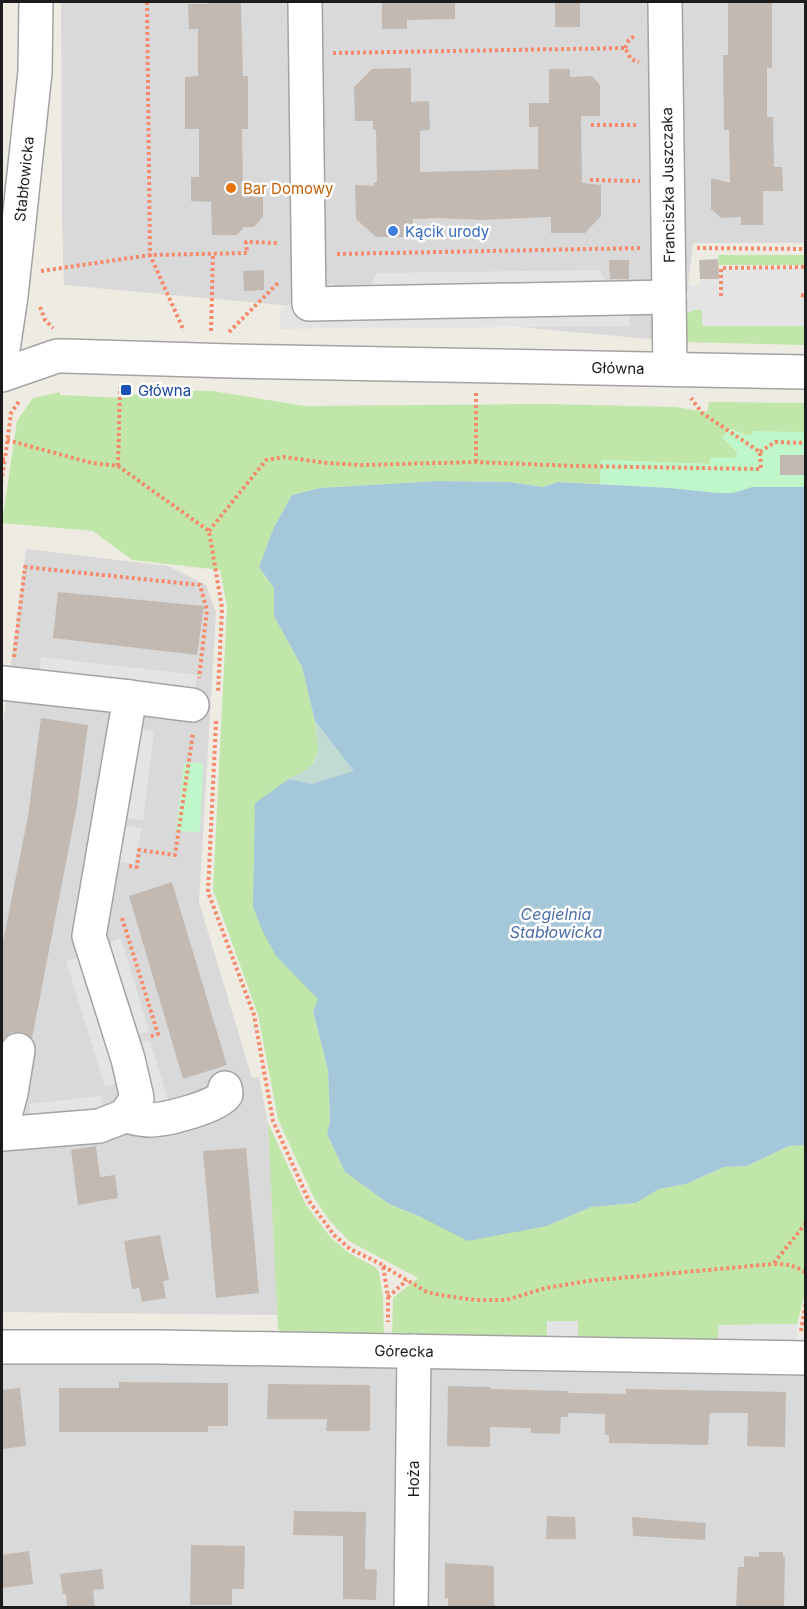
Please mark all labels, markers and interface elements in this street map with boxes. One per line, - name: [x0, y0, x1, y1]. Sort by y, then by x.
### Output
- street label: Franciszka Juszczaka: [657, 107, 679, 263]
- street label: Stabłowicka: [10, 135, 38, 223]
- place label: Bar Domowy: [243, 179, 334, 198]
- marker: Bar Domowy: [224, 181, 238, 195]
- place label: Kącik urody: [405, 222, 490, 241]
- marker: Kącik urody: [386, 224, 400, 238]
- street label: Główna: [591, 358, 645, 378]
- place label: Główna: [138, 381, 191, 400]
- marker: Główna: [119, 383, 133, 397]
- water label: Cegielnia Stabłowicka: [510, 904, 602, 942]
- street label: Górecka: [374, 1341, 434, 1361]
- street label: Hoża: [404, 1461, 423, 1497]

